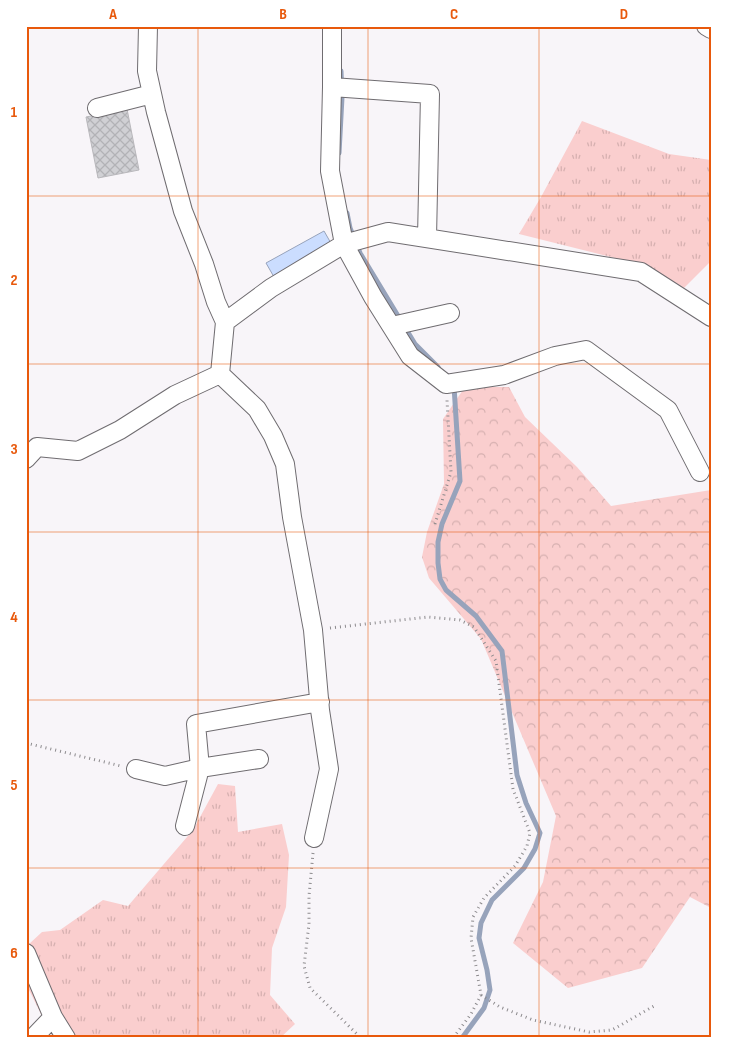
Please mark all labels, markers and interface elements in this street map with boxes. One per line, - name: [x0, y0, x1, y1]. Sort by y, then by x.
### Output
- text: A: [108, 5, 117, 24]
- text: B: [279, 5, 287, 24]
- text: C: [450, 5, 458, 24]
- text: D: [620, 5, 628, 24]
- text: 1: [11, 103, 18, 122]
- text: 2: [10, 271, 18, 290]
- text: 3: [10, 440, 18, 459]
- text: 4: [10, 608, 18, 627]
- text: 5: [10, 776, 18, 795]
- text: 6: [10, 944, 18, 963]

